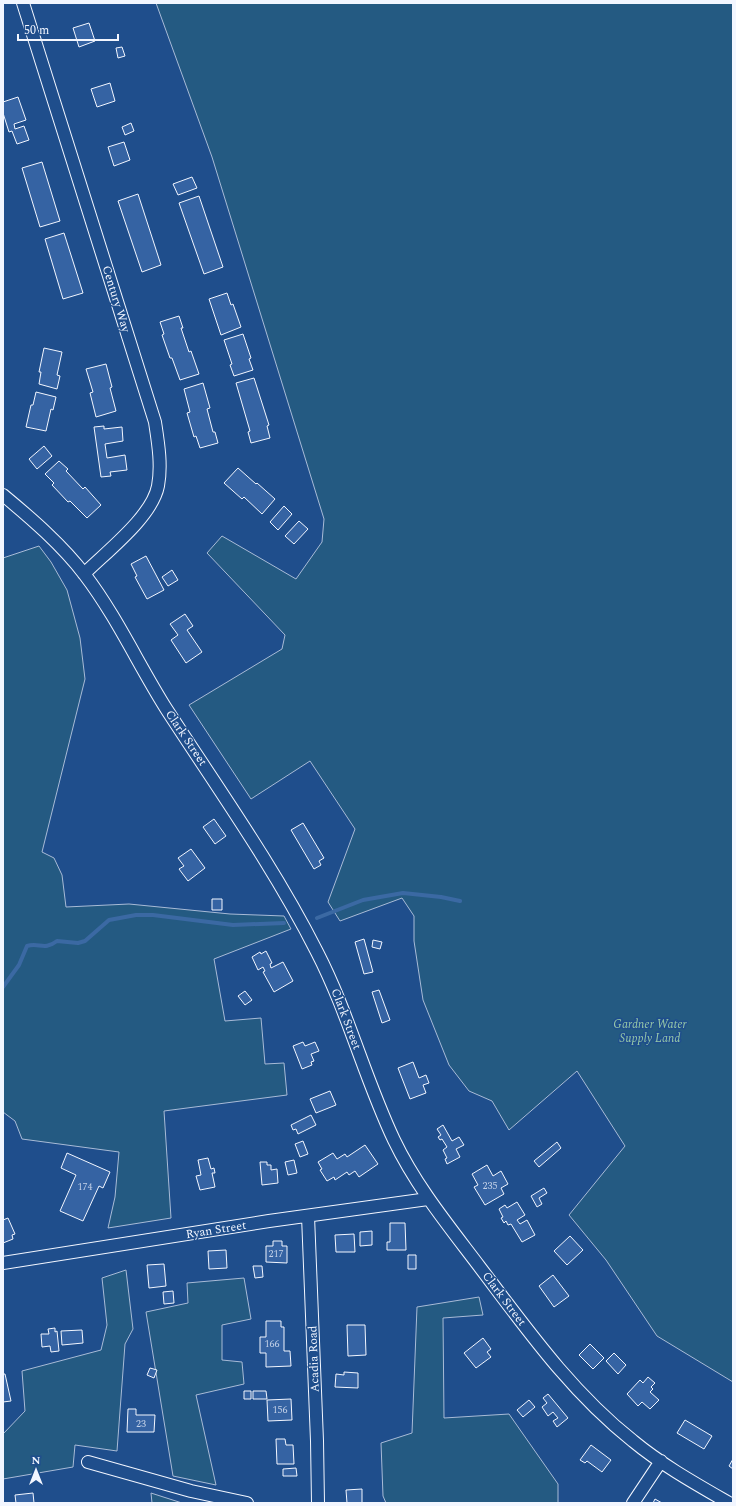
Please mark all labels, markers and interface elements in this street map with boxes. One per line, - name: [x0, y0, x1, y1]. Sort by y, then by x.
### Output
- scale bar: [18, 16, 118, 42]
- text: 50 m: [24, 21, 49, 40]
- street label: Century Way: [97, 263, 136, 336]
- street label: Clark Street: [160, 706, 212, 770]
- street label: Clark Street: [326, 986, 366, 1052]
- park label: Gardner Water Supply Land: [613, 1015, 688, 1048]
- house number: 235: [483, 1178, 498, 1194]
- house number: 174: [78, 1179, 93, 1195]
- street label: Ryan Street: [184, 1216, 248, 1244]
- house number: 217: [269, 1246, 284, 1262]
- street label: Clark Street: [477, 1268, 531, 1330]
- street label: Acadia Road: [303, 1325, 325, 1393]
- house number: 166: [265, 1336, 280, 1352]
- house number: 156: [273, 1402, 288, 1418]
- house number: 23: [136, 1416, 146, 1432]
- north arrow: [16, 1450, 56, 1490]
- text: N: [32, 1452, 41, 1469]

